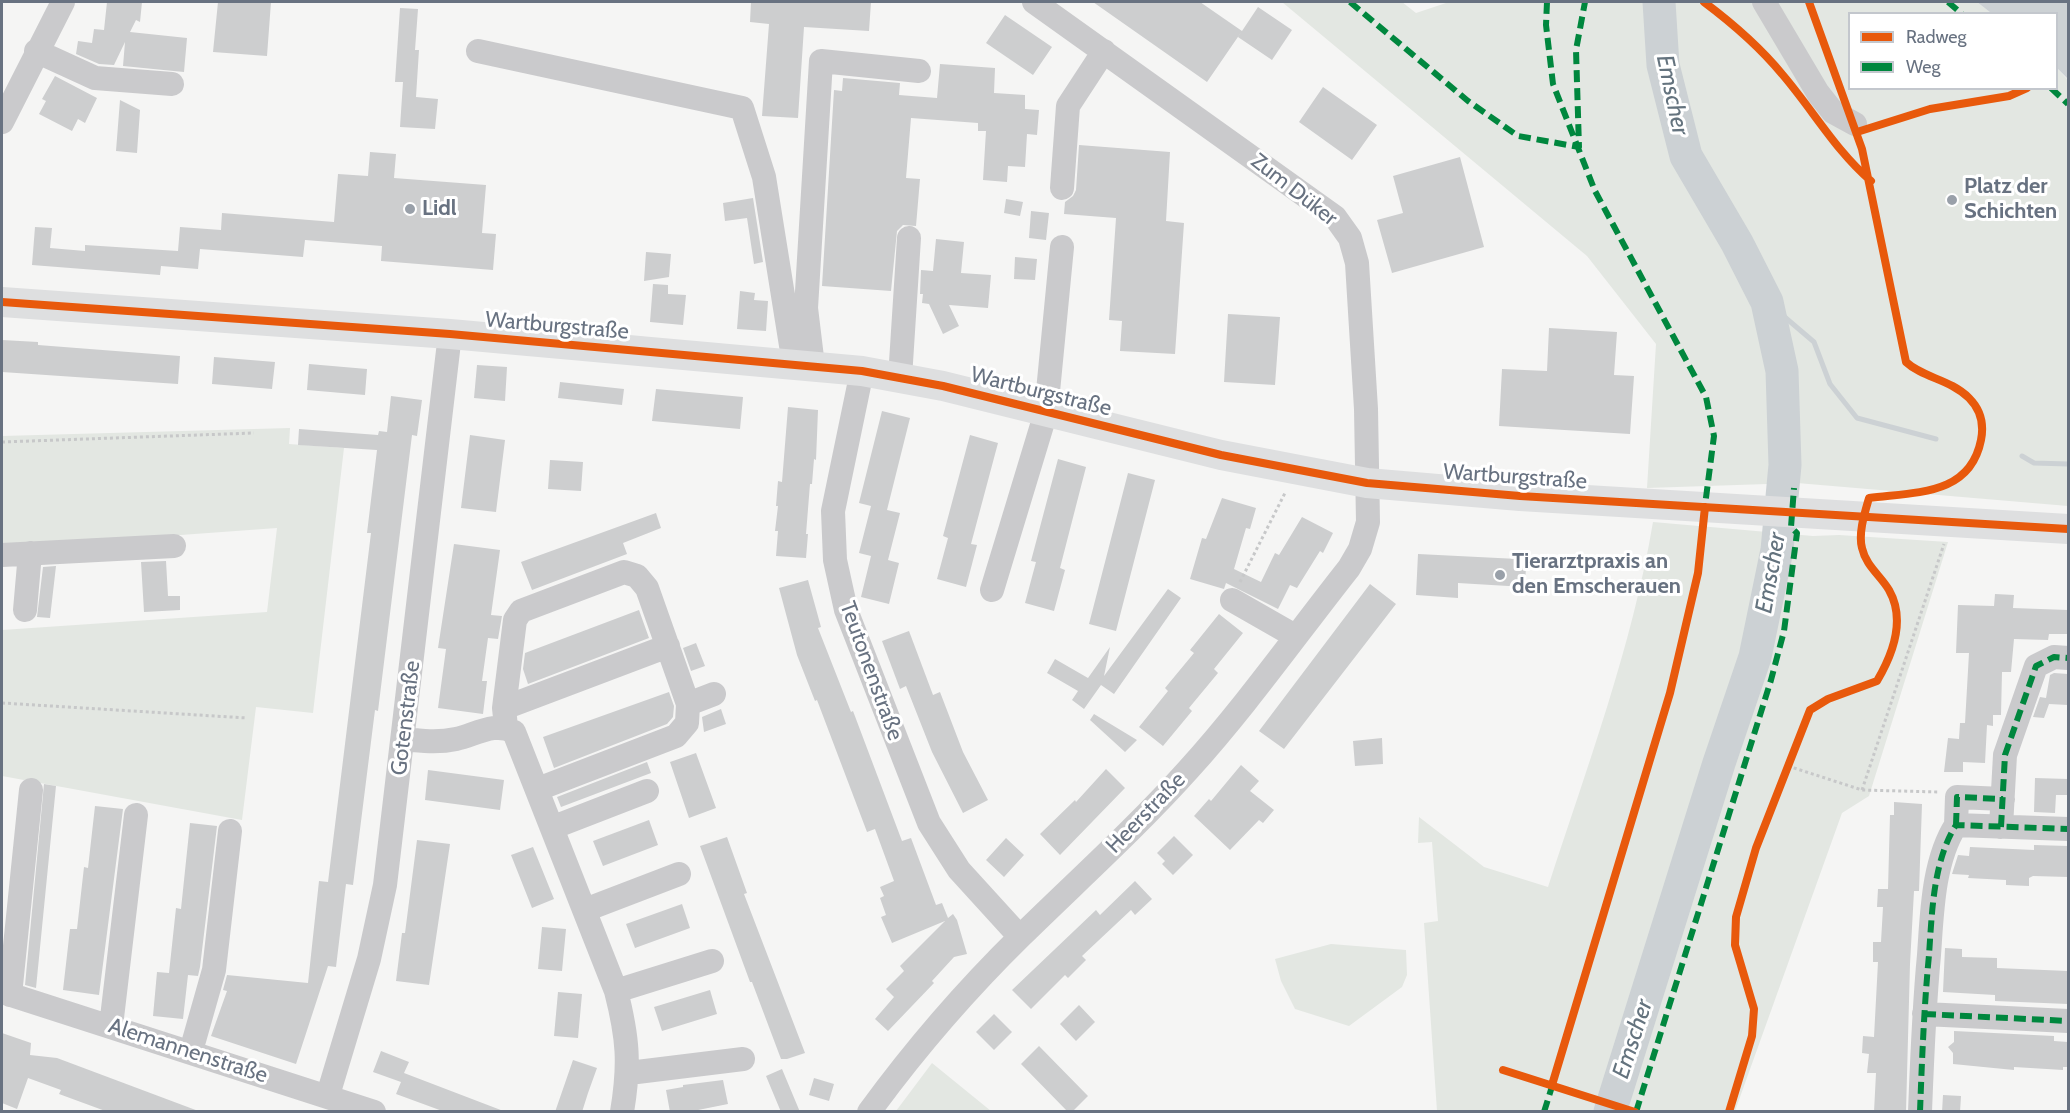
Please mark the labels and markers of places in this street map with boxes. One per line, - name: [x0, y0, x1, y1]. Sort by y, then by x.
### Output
- place label: Platz der Schichten: [1964, 174, 2057, 226]
- marker: Platz der Schichten: [1945, 193, 1959, 207]
- place label: Lidl: [422, 196, 457, 222]
- marker: Lidl: [403, 202, 417, 216]
- place label: Tierarztpraxis an den Emscherauen: [1512, 549, 1681, 600]
- marker: Tierarztpraxis an den Emscherauen: [1493, 568, 1507, 582]

